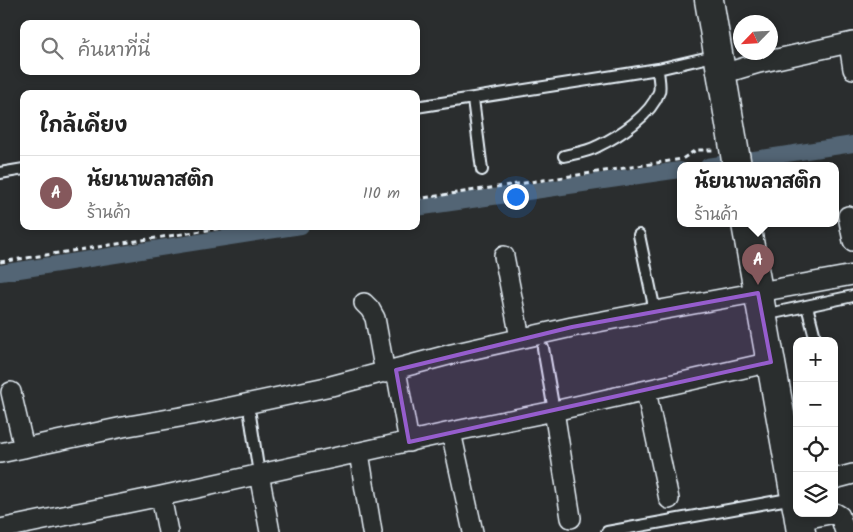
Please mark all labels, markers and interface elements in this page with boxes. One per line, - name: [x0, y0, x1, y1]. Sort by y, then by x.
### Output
- north arrow: [733, 15, 778, 60]
- search box: [20, 20, 420, 75]
- icon: search: [38, 34, 66, 62]
- text: ค้นหาที่นี่: [78, 36, 150, 66]
- text: ใกล้เคียง: [40, 110, 127, 143]
- popup: [677, 162, 839, 227]
- text: นัยนาพลาสติก: [87, 166, 214, 196]
- text: นัยนาพลาสติก: [694, 168, 822, 198]
- text: A: [51, 181, 61, 206]
- text: 110 m: [363, 181, 400, 206]
- your location: [503, 184, 529, 210]
- text: ร้านค้า: [87, 201, 131, 226]
- text: ร้านค้า: [694, 203, 738, 228]
- pin: A: [742, 244, 774, 285]
- map controls: [793, 337, 838, 517]
- button: +: [793, 337, 838, 382]
- button: −: [793, 382, 838, 427]
- button: locate: [793, 427, 838, 472]
- button: layers: [793, 472, 838, 517]

